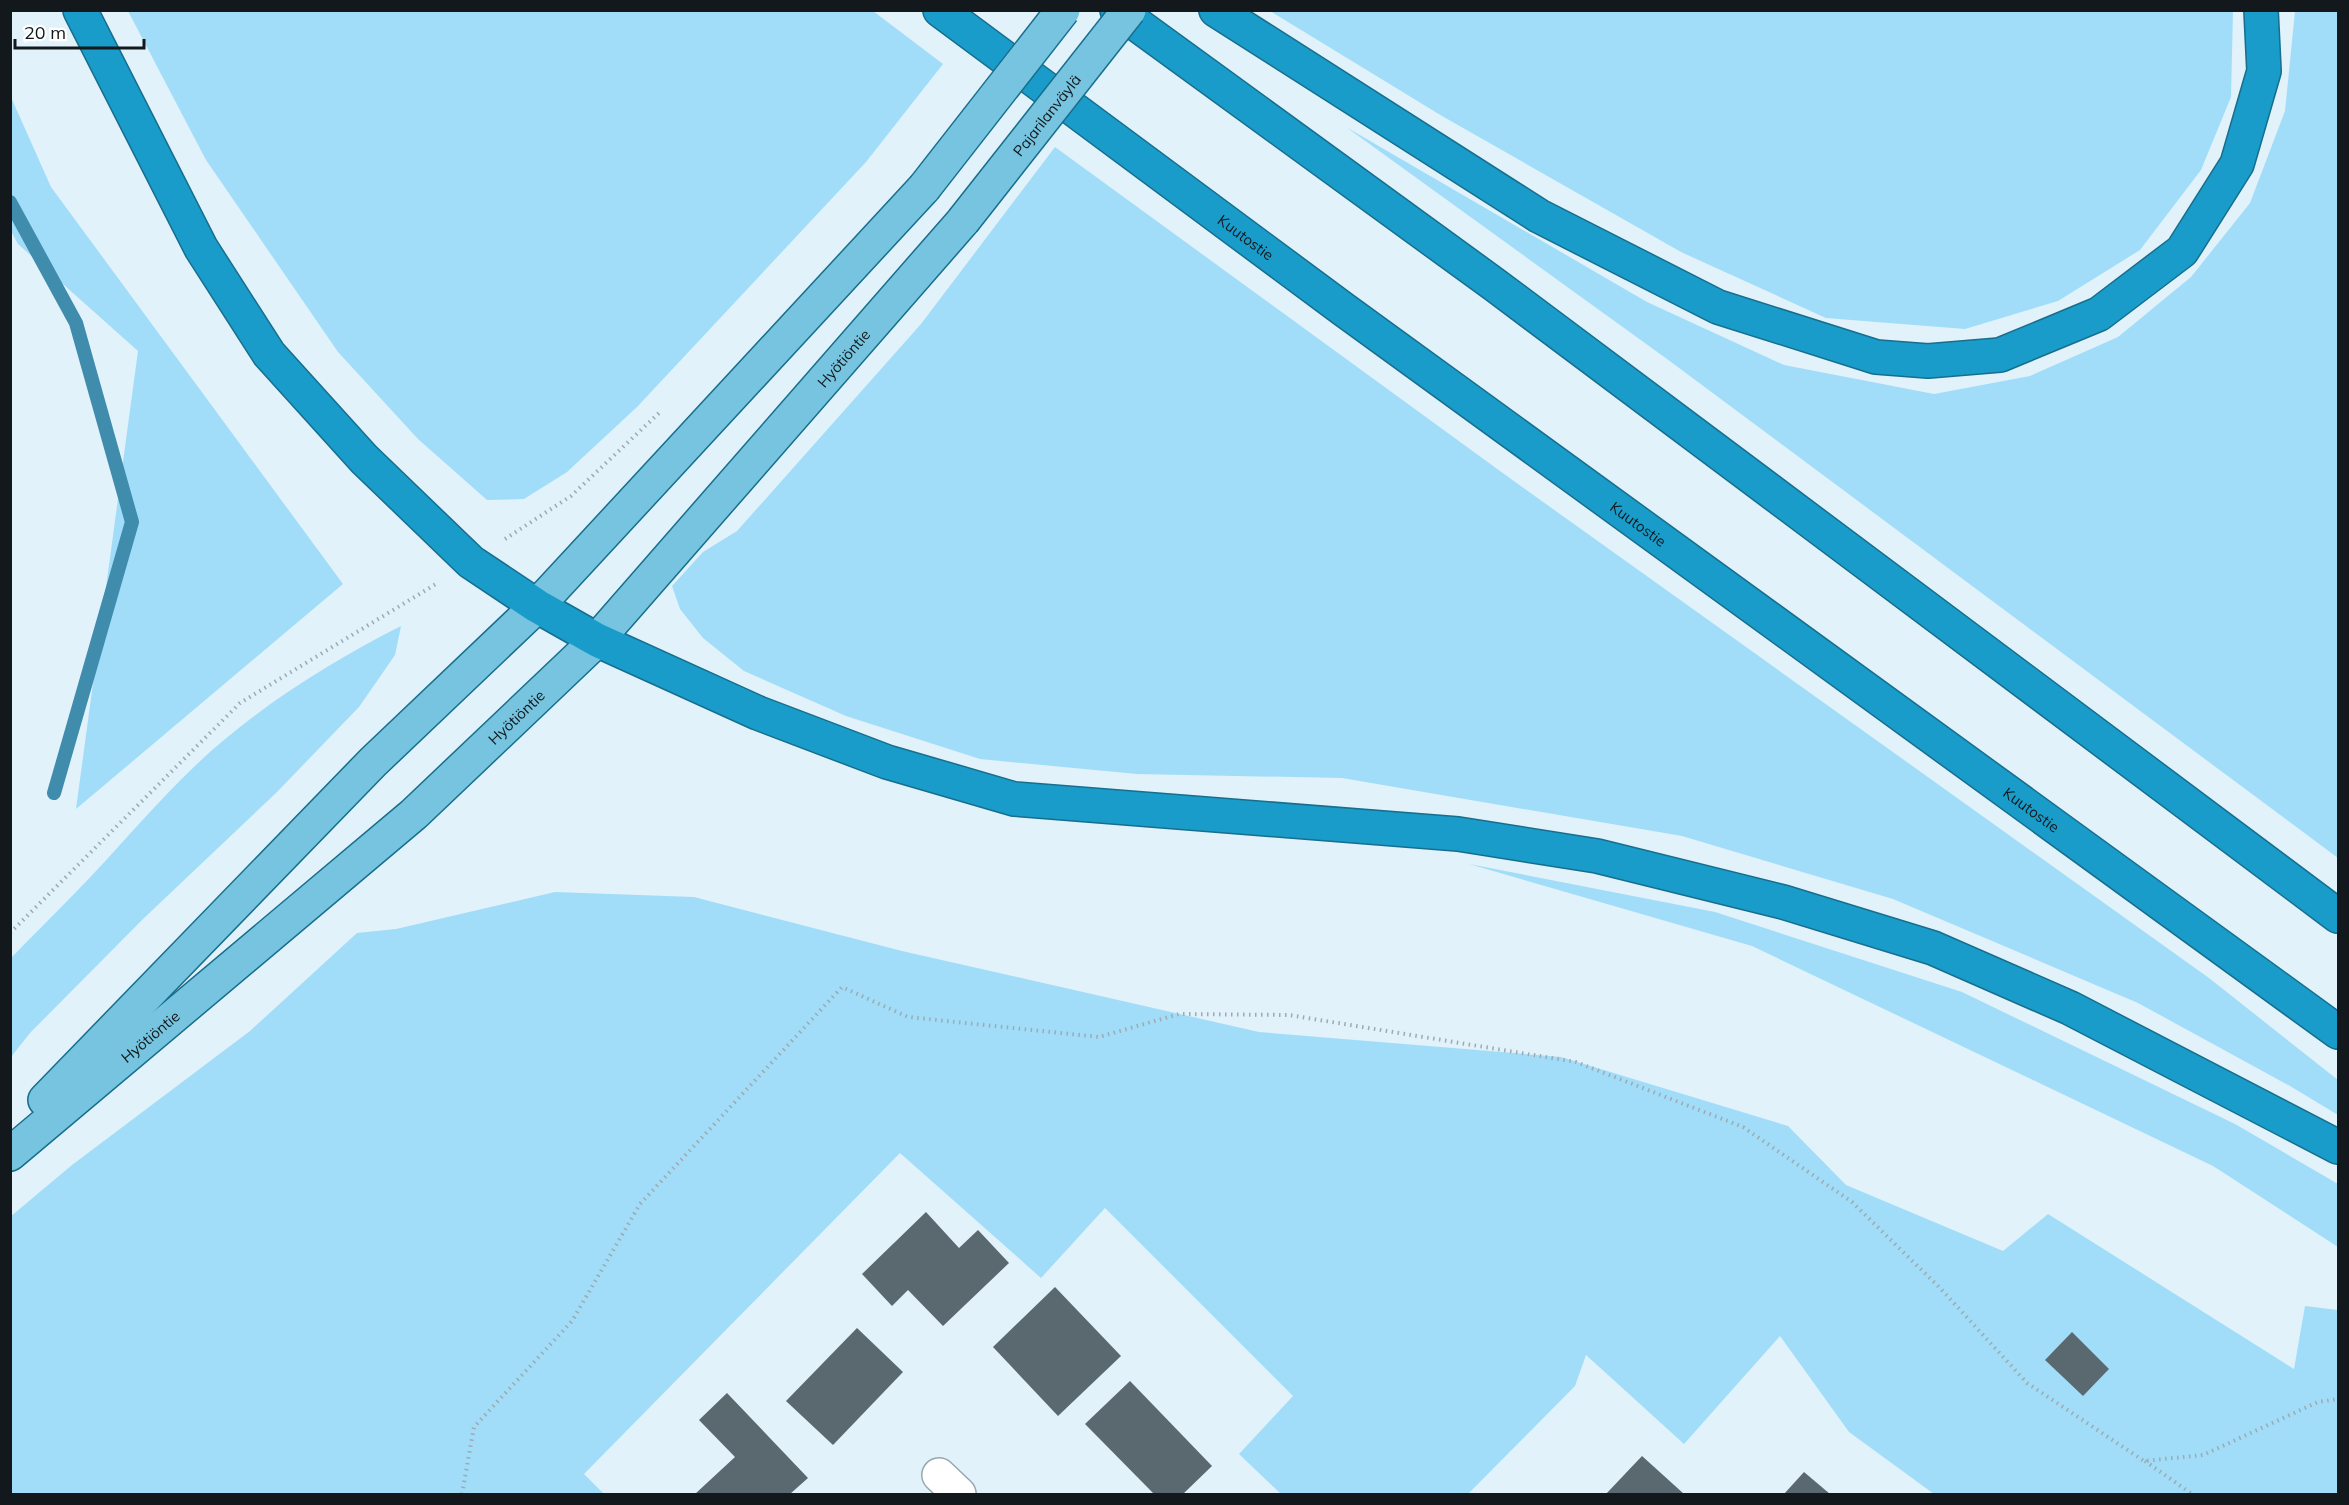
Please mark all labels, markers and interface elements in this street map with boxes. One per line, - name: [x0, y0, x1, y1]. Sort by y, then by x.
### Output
- scale bar: [15, 12, 144, 50]
- text: 20 m: [24, 21, 66, 44]
- street label: Pajarilanväylä: [1008, 70, 1085, 160]
- street label: Kuutostie: [1214, 210, 1278, 264]
- street label: Hyötiöntie: [813, 325, 874, 391]
- street label: Kuutostie: [1607, 497, 1670, 550]
- street label: Hyötiöntie: [484, 685, 548, 748]
- street label: Kuutostie: [2000, 783, 2063, 836]
- street label: Hyötiöntie: [117, 1006, 183, 1066]

